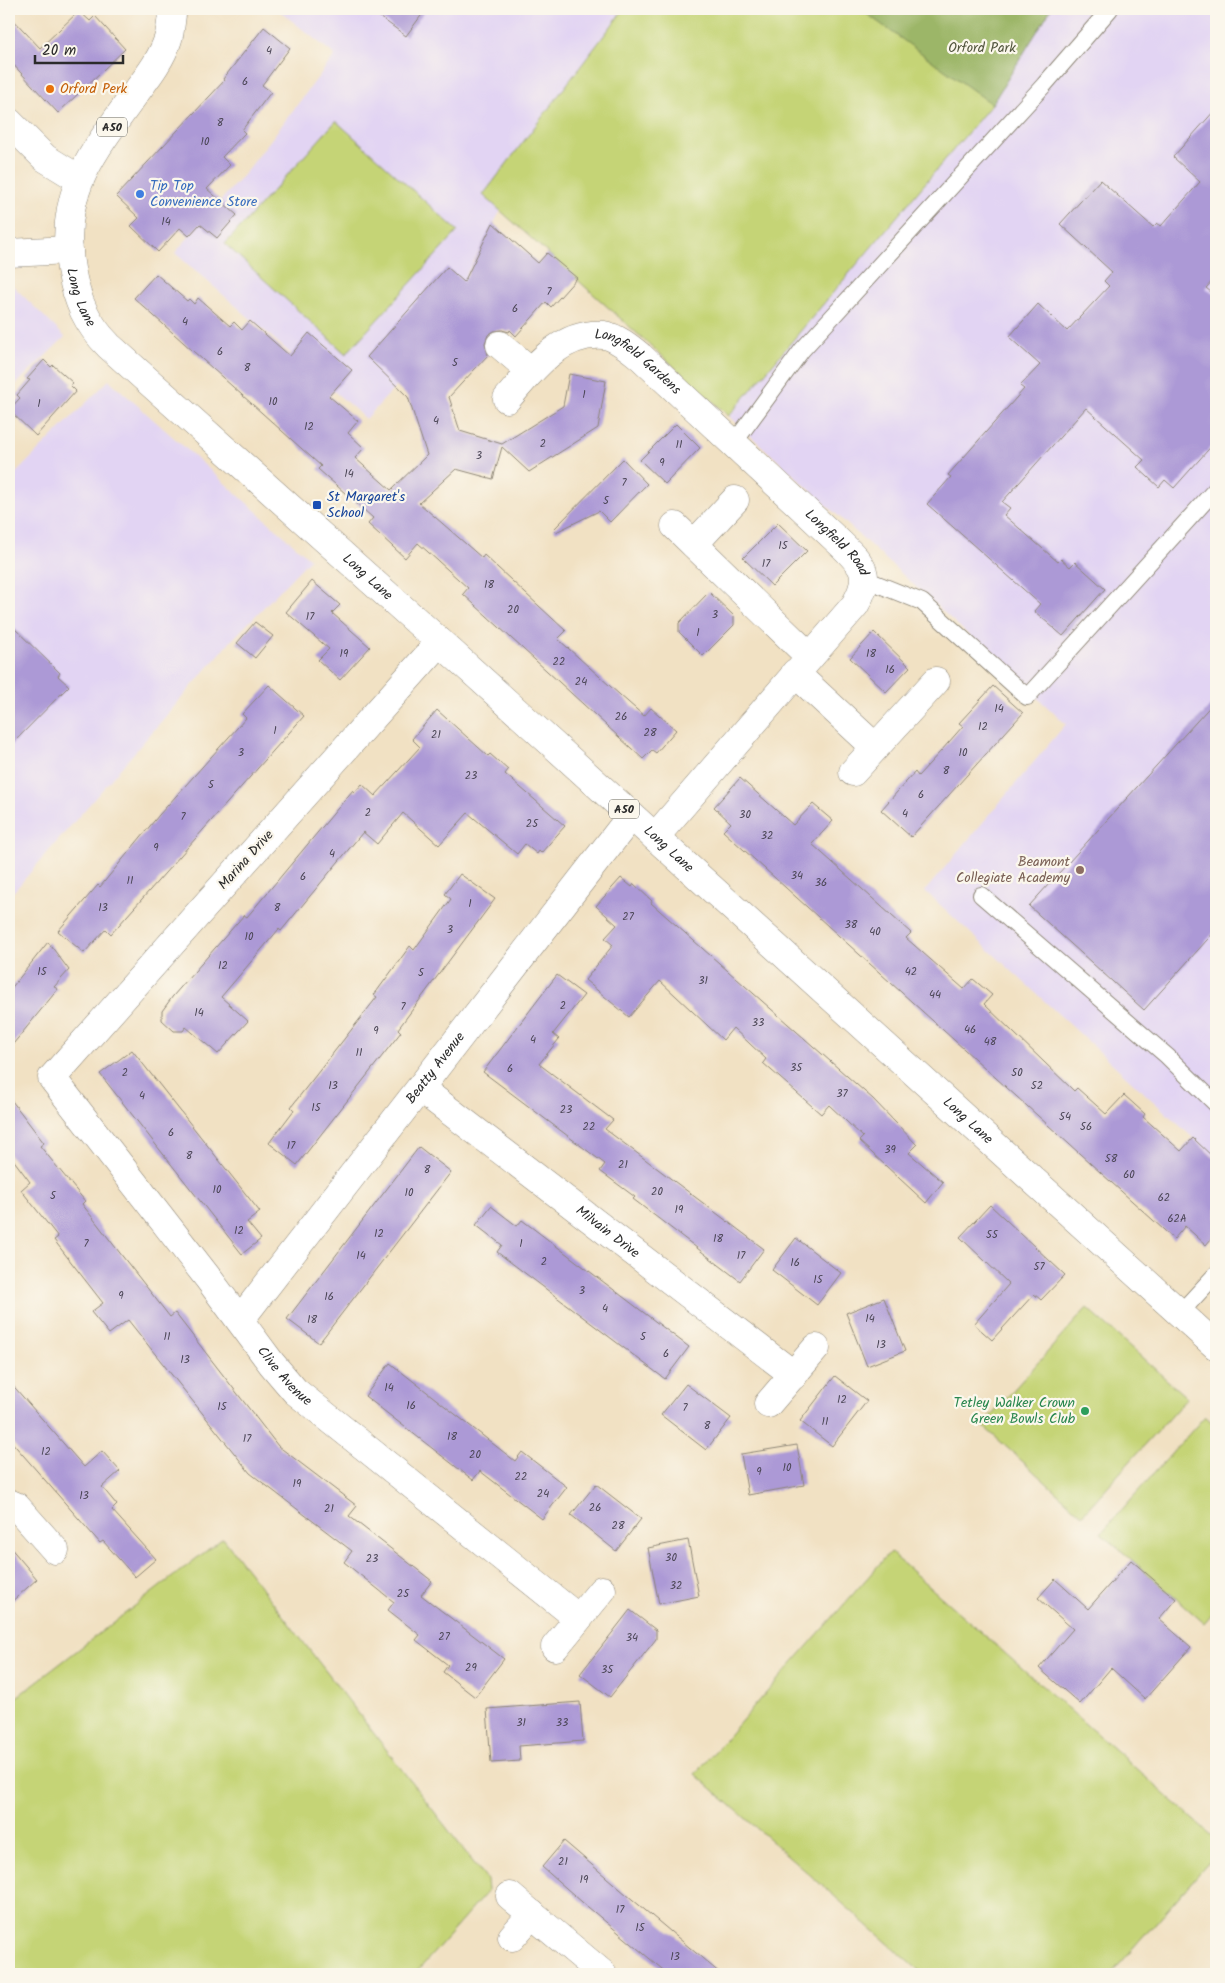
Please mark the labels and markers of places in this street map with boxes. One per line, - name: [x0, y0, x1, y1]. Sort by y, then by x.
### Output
- place label: Orford Perk: [60, 78, 128, 100]
- marker: Orford Perk: [44, 83, 56, 95]
- place label: Tip Top Convenience Store: [150, 175, 258, 213]
- marker: Tip Top Convenience Store: [134, 188, 146, 200]
- place label: St Margaret's School: [327, 486, 405, 524]
- marker: St Margaret's School: [311, 499, 323, 511]
- place label: Beamont Collegiate Academy: [956, 851, 1071, 889]
- marker: Beamont Collegiate Academy: [1074, 864, 1086, 876]
- place label: Tetley Walker Crown Green Bowls Club: [954, 1392, 1076, 1430]
- marker: Tetley Walker Crown Green Bowls Club: [1079, 1405, 1091, 1417]

